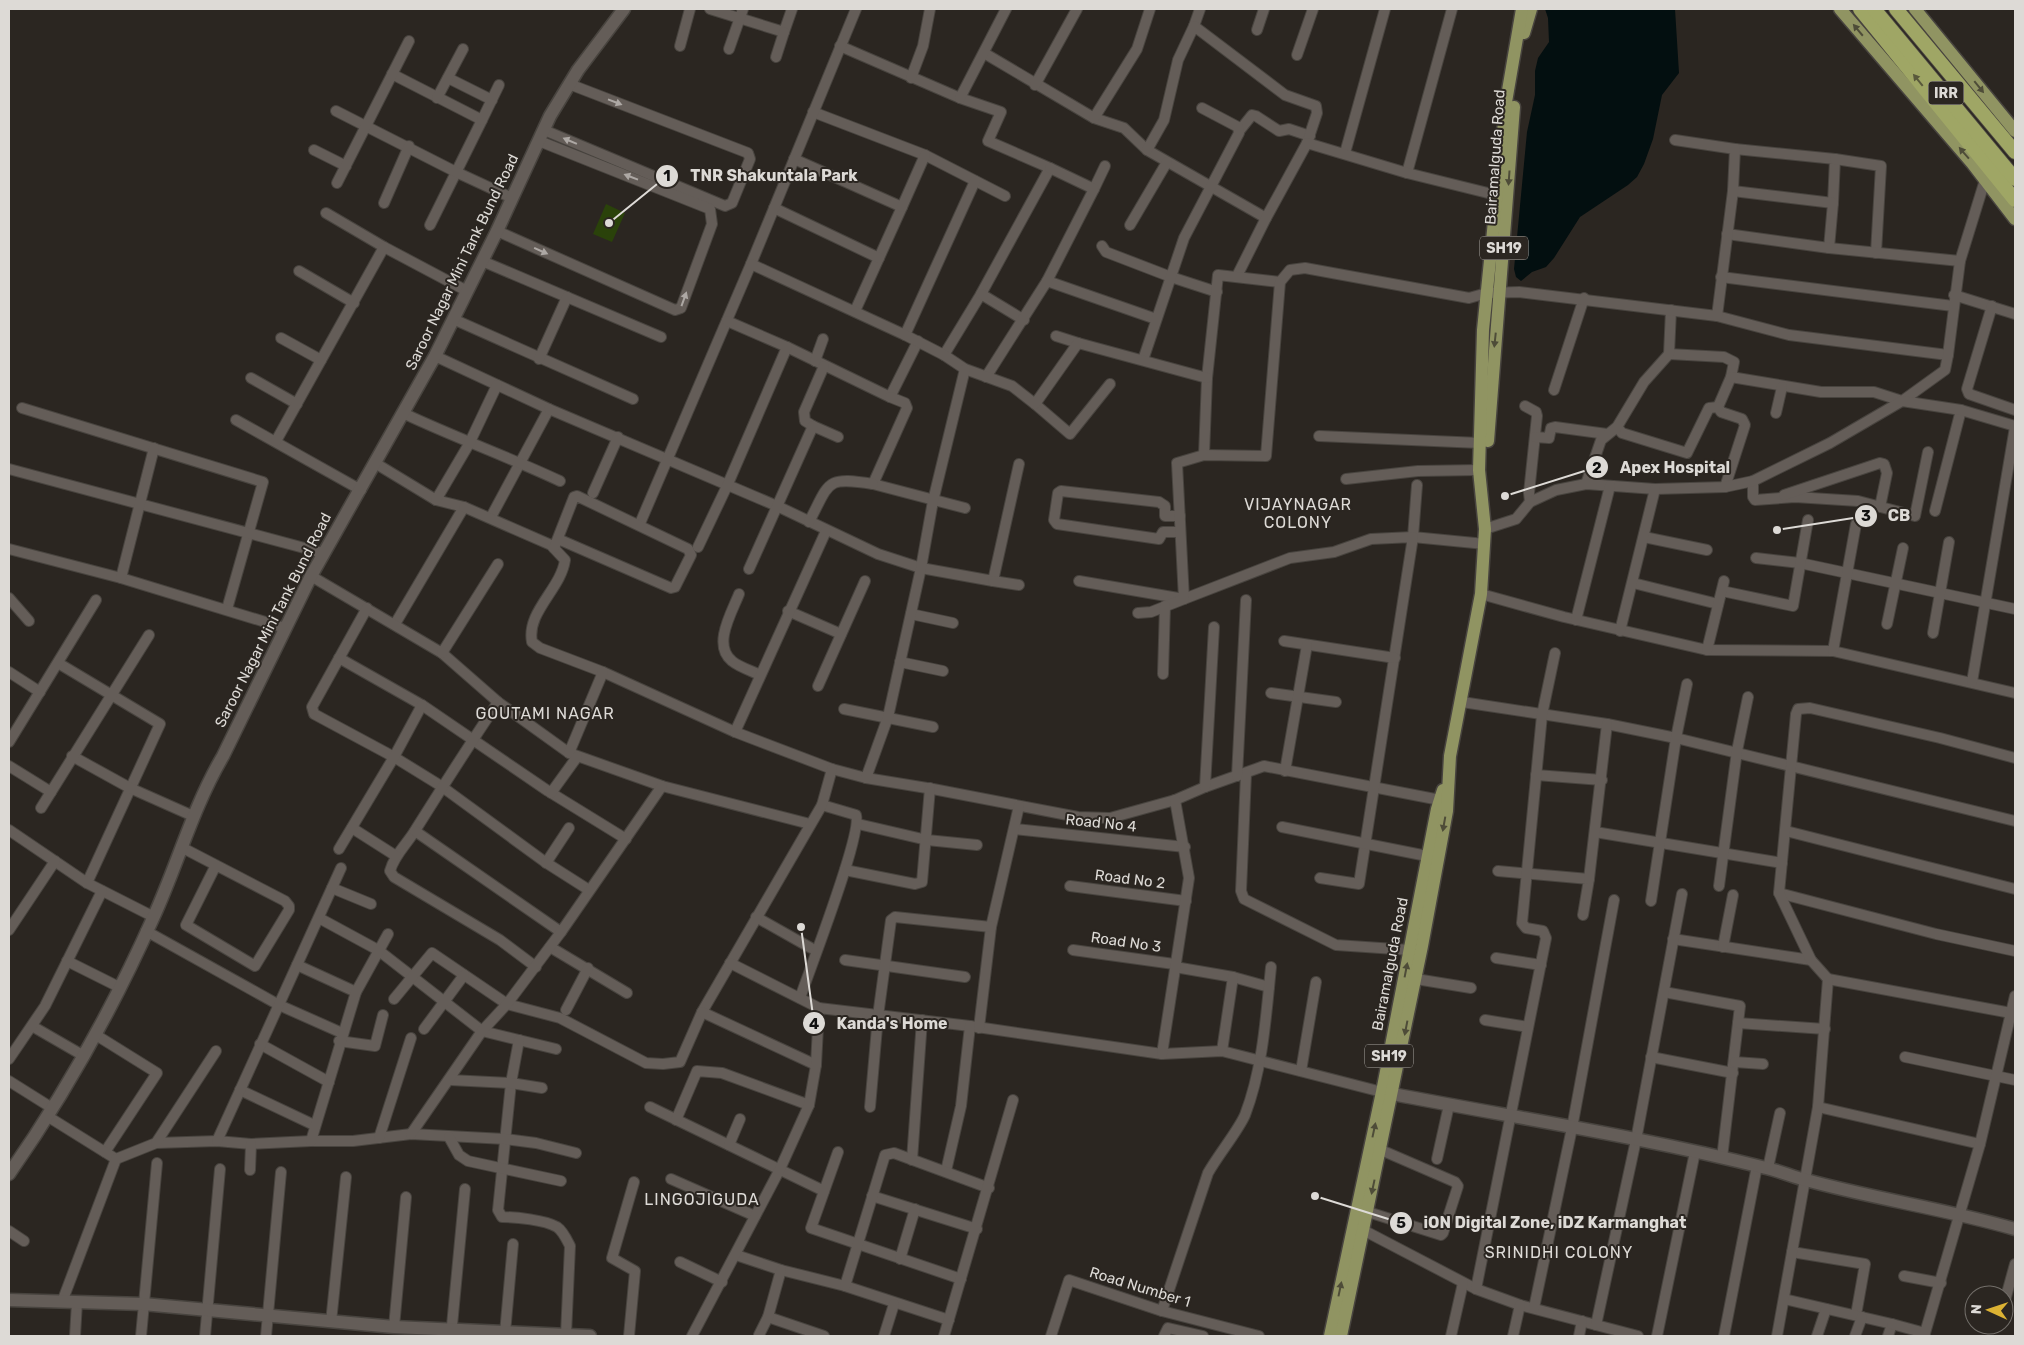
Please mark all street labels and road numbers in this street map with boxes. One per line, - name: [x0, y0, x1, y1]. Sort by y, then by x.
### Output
- road number: IRR: [1928, 82, 1964, 105]
- street label: Bairamalguda Road: [1481, 89, 1509, 225]
- street label: Saroor Nagar Mini Tank Bund Road: [402, 151, 522, 373]
- road number: SH19: [1480, 237, 1528, 260]
- street label: Saroor Nagar Mini Tank Bund Road: [211, 510, 335, 730]
- street label: Road No 4: [1065, 810, 1137, 836]
- street label: Road No 2: [1094, 866, 1166, 892]
- street label: Bairamalguda Road: [1368, 896, 1412, 1032]
- street label: Road No 3: [1090, 928, 1162, 956]
- road number: SH19: [1365, 1044, 1413, 1068]
- street label: Road Number 1: [1087, 1263, 1193, 1311]

